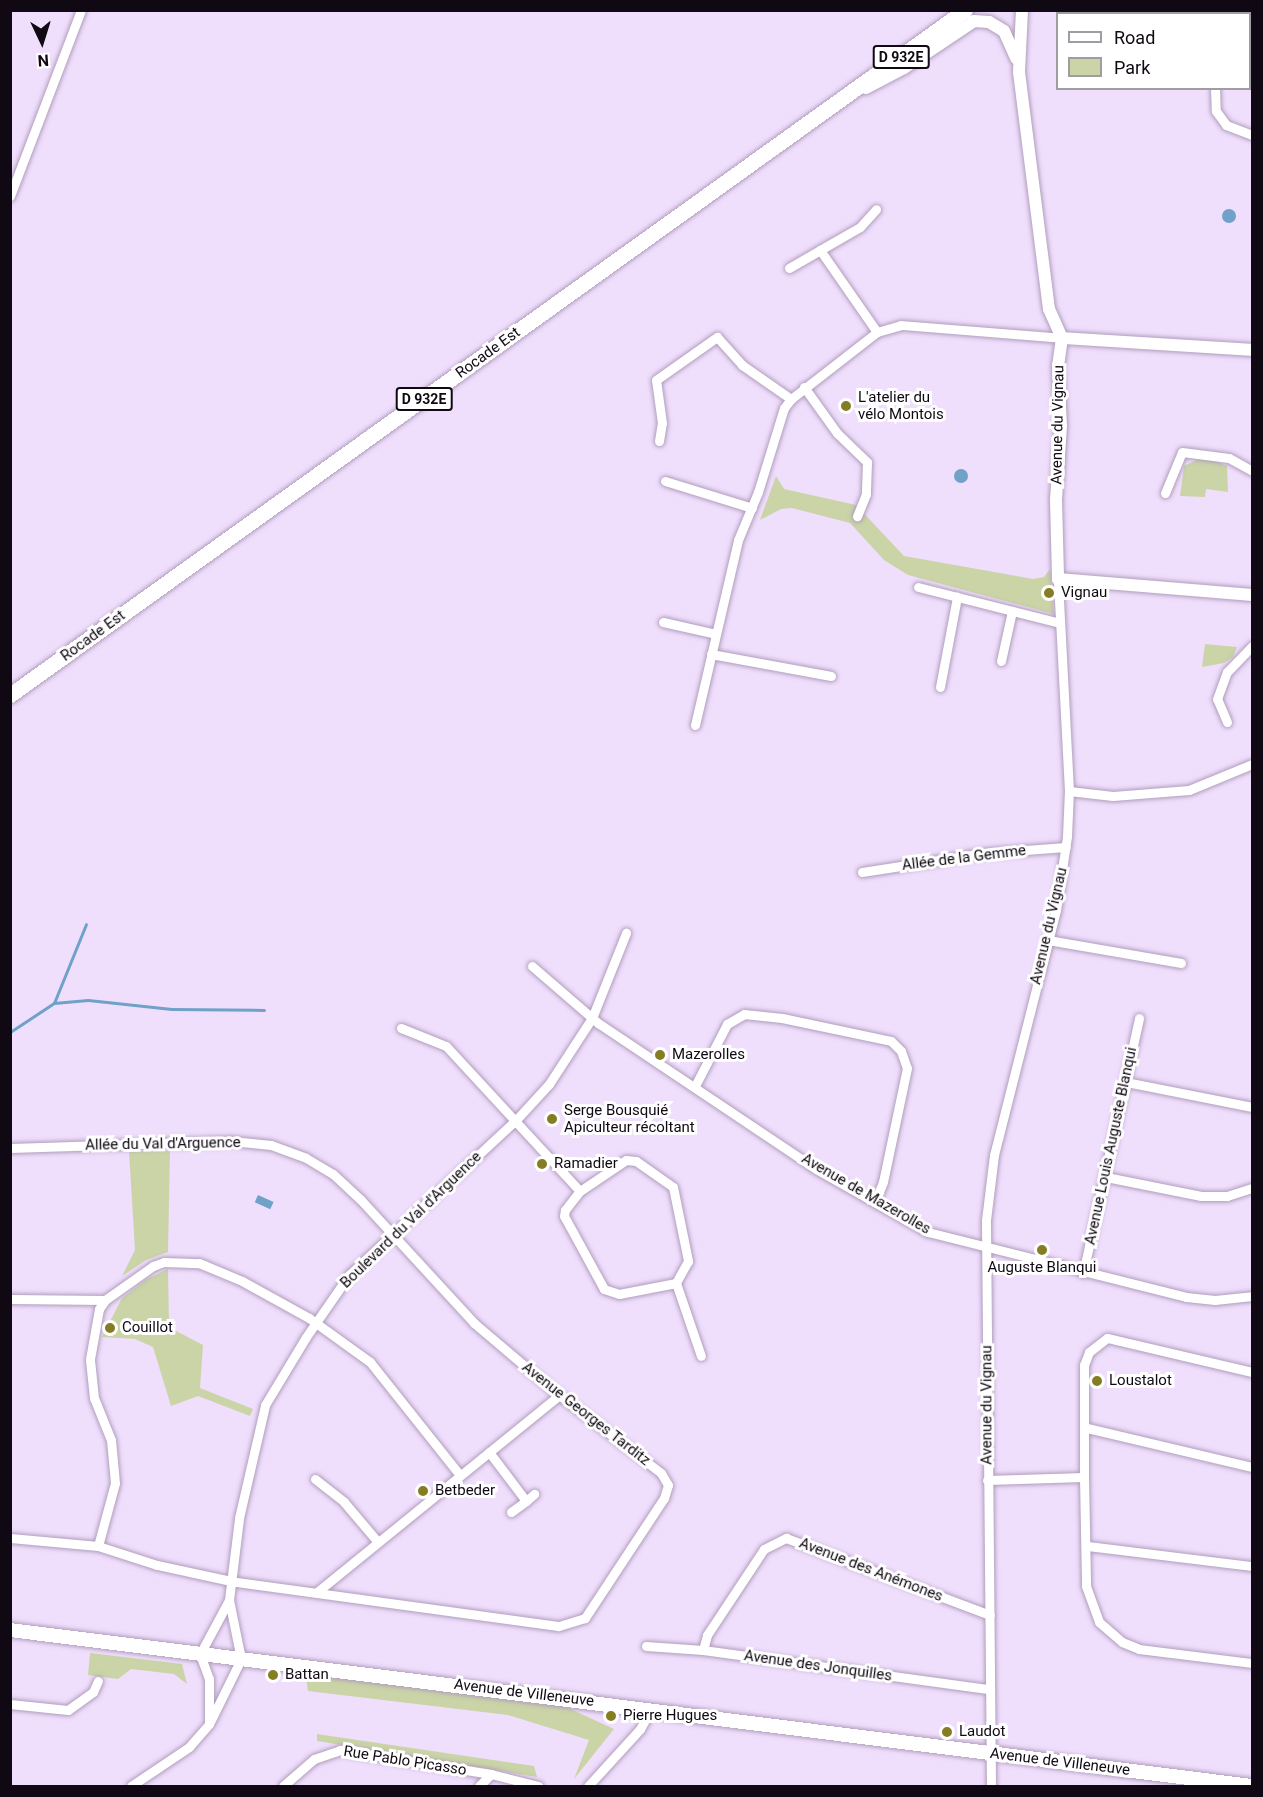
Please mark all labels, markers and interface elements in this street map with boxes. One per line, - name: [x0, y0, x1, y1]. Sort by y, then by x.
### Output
- north arrow: [12, 12, 72, 72]
- legend: [1056, 12, 1251, 90]
- text: Road: [1114, 27, 1155, 48]
- road number: D 932E: [872, 46, 930, 68]
- text: N: [37, 51, 50, 70]
- text: Park: [1114, 57, 1150, 78]
- street label: Rocade Est: [452, 324, 524, 382]
- street label: Avenue du Vignau: [1048, 365, 1068, 485]
- road number: D 932E: [396, 388, 452, 410]
- place label: L'atelier du vélo Montois: [858, 388, 944, 423]
- marker: L'atelier du vélo Montois: [839, 399, 853, 413]
- place label: Vignau: [1061, 584, 1107, 602]
- marker: Vignau: [1042, 586, 1056, 600]
- street label: Rocade Est: [57, 607, 129, 665]
- street label: Allée de la Gemme: [901, 841, 1027, 875]
- street label: Avenue du Vignau: [1027, 866, 1071, 986]
- place label: Mazerolles: [672, 1046, 745, 1064]
- street label: Avenue Louis Auguste Blanqui: [1081, 1046, 1141, 1246]
- marker: Mazerolles: [653, 1048, 667, 1062]
- place label: Serge Bousquié Apiculteur récoltant: [564, 1101, 695, 1136]
- marker: Serge Bousquié Apiculteur récoltant: [545, 1112, 559, 1126]
- street label: Allée du Val d'Arguence: [85, 1134, 241, 1154]
- street label: Boulevard du Val d'Arguence: [337, 1148, 485, 1292]
- street label: Avenue de Mazerolles: [798, 1150, 934, 1238]
- place label: Ramadier: [554, 1155, 618, 1173]
- marker: Ramadier: [535, 1157, 549, 1171]
- marker: Auguste Blanqui: [1035, 1243, 1049, 1257]
- place label: Auguste Blanqui: [988, 1259, 1096, 1277]
- place label: Couillot: [122, 1319, 173, 1337]
- marker: Couillot: [103, 1321, 117, 1335]
- street label: Avenue du Vignau: [978, 1345, 996, 1465]
- street label: Avenue Georges Tarditz: [518, 1358, 654, 1470]
- place label: Loustalot: [1109, 1372, 1172, 1390]
- marker: Loustalot: [1090, 1374, 1104, 1388]
- place label: Betbeder: [435, 1482, 495, 1500]
- marker: Betbeder: [416, 1484, 430, 1498]
- street label: Avenue des Anémones: [797, 1534, 945, 1606]
- street label: Avenue des Jonquilles: [743, 1647, 893, 1685]
- place label: Battan: [285, 1666, 329, 1684]
- marker: Battan: [266, 1668, 280, 1682]
- street label: Avenue de Villeneuve: [453, 1675, 595, 1711]
- place label: Pierre Hugues: [623, 1707, 717, 1725]
- marker: Pierre Hugues: [604, 1709, 618, 1723]
- place label: Laudot: [959, 1723, 1005, 1741]
- marker: Laudot: [940, 1725, 954, 1739]
- street label: Rue Pablo Picasso: [342, 1742, 468, 1780]
- street label: Avenue de Villeneuve: [989, 1744, 1131, 1780]

